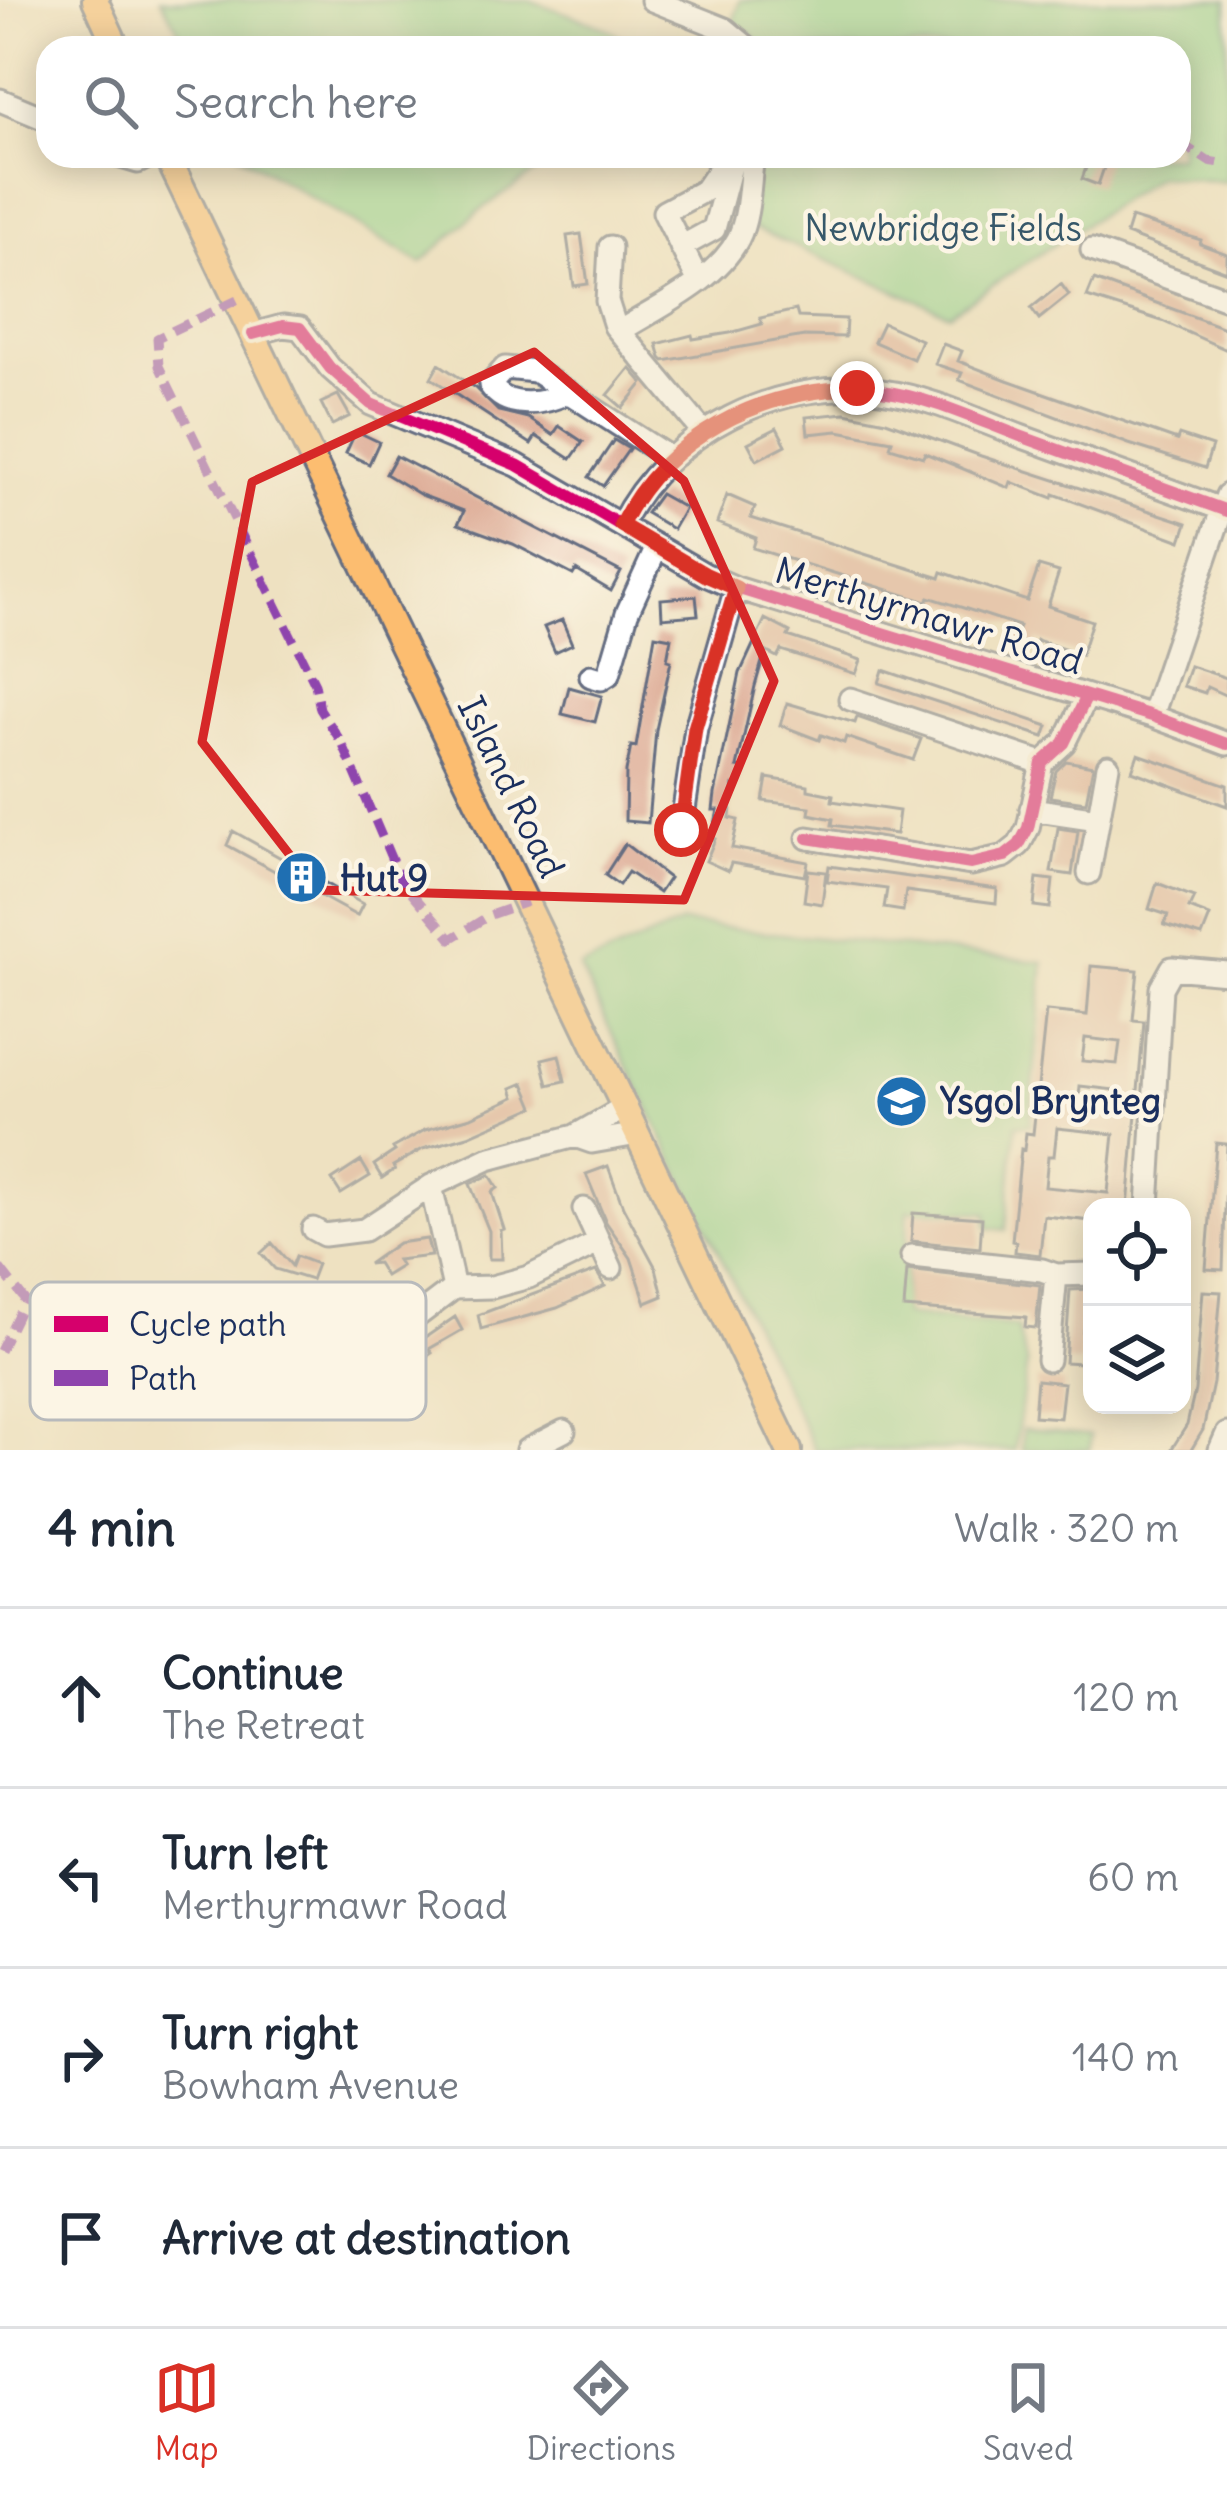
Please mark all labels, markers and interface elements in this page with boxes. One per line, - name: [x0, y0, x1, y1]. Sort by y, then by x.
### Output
- search box: [36, 36, 1191, 168]
- icon: search: [78, 69, 144, 135]
- text: Search here: [174, 74, 418, 130]
- park label: Newbridge Fields: [804, 206, 1082, 251]
- route end: [830, 361, 884, 415]
- street label: Merthyrmawr Road: [770, 548, 1088, 684]
- street label: Island Road: [448, 689, 574, 885]
- route start: [654, 803, 708, 857]
- building icon: Hut 9: [273, 850, 329, 906]
- place label: Hut 9: [340, 856, 428, 901]
- school or university icon: Ysgol Brynteg: [873, 1073, 929, 1129]
- place label: Ysgol Brynteg: [939, 1079, 1161, 1124]
- map controls: [1083, 1198, 1191, 1414]
- button: locate: [1083, 1198, 1191, 1306]
- legend: [30, 1282, 426, 1420]
- text: Cycle path: [129, 1303, 287, 1345]
- button: layers: [1083, 1306, 1191, 1414]
- text: Path: [129, 1357, 197, 1399]
- text: 4 min: [48, 1496, 175, 1560]
- text: Walk · 320 m: [954, 1504, 1179, 1553]
- text: Continue: [162, 1645, 344, 1701]
- icon: ahead: [48, 1665, 114, 1731]
- text: 120 m: [1073, 1673, 1179, 1722]
- text: The Retreat: [162, 1701, 365, 1750]
- text: Turn left: [162, 1825, 328, 1881]
- icon: left: [48, 1845, 114, 1911]
- text: 60 m: [1087, 1853, 1179, 1902]
- text: Merthyrmawr Road: [162, 1881, 508, 1930]
- text: Turn right: [162, 2005, 358, 2061]
- icon: right: [48, 2025, 114, 2091]
- text: 140 m: [1072, 2033, 1179, 2082]
- text: Bowham Avenue: [162, 2061, 459, 2110]
- icon: arrive: [48, 2205, 114, 2271]
- text: Arrive at destination: [162, 2210, 571, 2266]
- tab: Map: [154, 2355, 220, 2469]
- tab: Directions: [527, 2355, 676, 2469]
- tab: Saved: [983, 2355, 1073, 2469]

